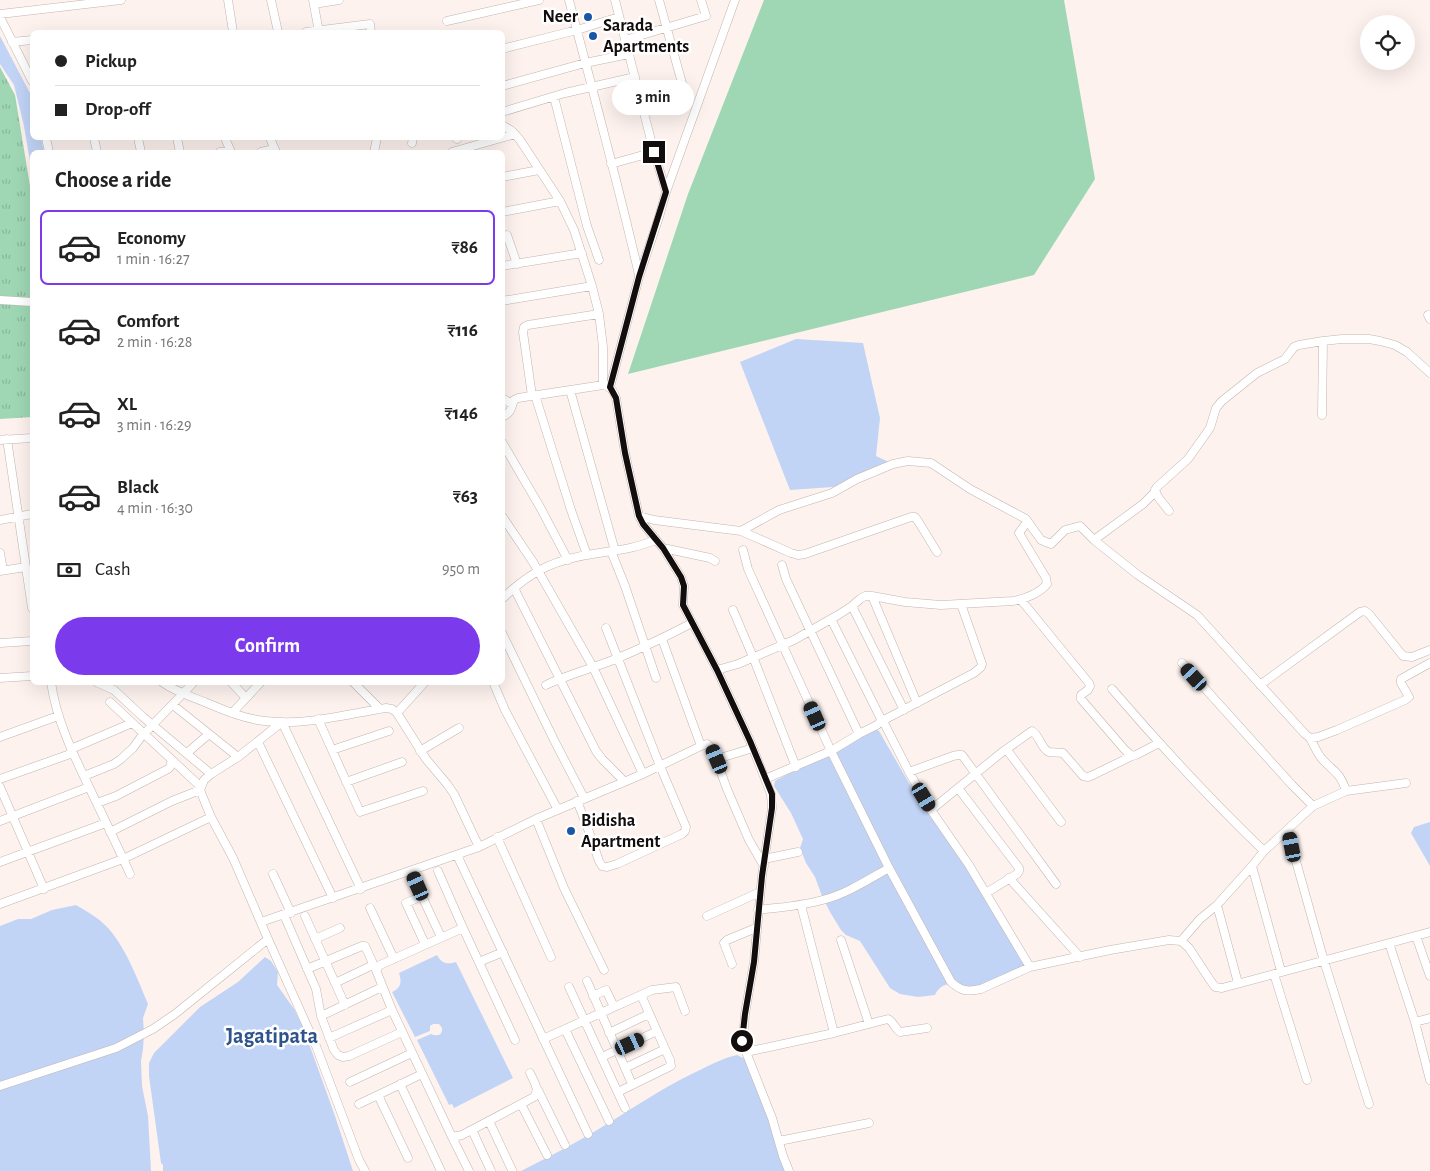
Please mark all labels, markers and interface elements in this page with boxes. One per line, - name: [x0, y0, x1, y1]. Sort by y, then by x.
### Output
- place label: Neer: [543, 8, 579, 26]
- marker: Neer: [582, 11, 594, 23]
- map controls: [1360, 15, 1415, 70]
- button: locate: [1360, 15, 1415, 70]
- place label: Sarada Apartments: [603, 17, 689, 56]
- marker: Sarada Apartments: [587, 30, 599, 42]
- text: Pickup: [85, 52, 137, 71]
- callout: 3 min: [613, 80, 695, 114]
- text: 3 min: [636, 89, 670, 105]
- text: Drop-off: [85, 100, 150, 119]
- route end: [643, 141, 665, 163]
- text: Choose a ride: [55, 169, 171, 191]
- icon: car: [57, 225, 102, 270]
- text: Economy: [117, 229, 186, 248]
- text: ₹86: [451, 238, 478, 257]
- text: 1 min · 16:27: [117, 251, 190, 267]
- icon: car: [57, 308, 102, 353]
- text: Comfort: [117, 312, 179, 331]
- text: ₹116: [447, 321, 478, 340]
- text: 2 min · 16:28: [117, 334, 192, 350]
- icon: car: [57, 391, 102, 436]
- text: XL: [117, 395, 137, 414]
- text: ₹146: [444, 404, 478, 423]
- text: 3 min · 16:29: [117, 417, 192, 433]
- icon: car: [57, 474, 102, 519]
- text: Black: [117, 478, 159, 497]
- text: ₹63: [453, 487, 478, 506]
- text: 4 min · 16:30: [117, 500, 193, 516]
- icon: cash: [55, 556, 83, 584]
- text: Cash: [95, 560, 131, 579]
- text: 950 m: [442, 561, 480, 577]
- button: Confirm: [55, 617, 480, 675]
- car: [1178, 661, 1209, 693]
- car: [802, 699, 827, 733]
- car: [704, 742, 729, 776]
- car: [909, 780, 938, 814]
- place label: Bidisha Apartment: [581, 812, 660, 851]
- marker: Bidisha Apartment: [565, 825, 577, 837]
- car: [1281, 831, 1302, 863]
- car: [405, 869, 430, 903]
- district label: Jagatipata: [226, 1025, 318, 1047]
- route start: [731, 1030, 753, 1052]
- car: [613, 1031, 646, 1057]

